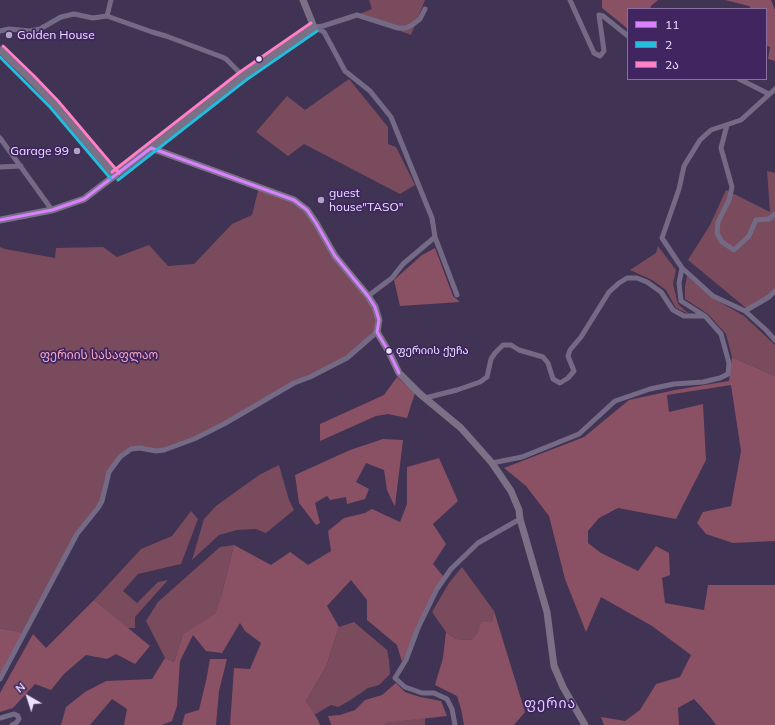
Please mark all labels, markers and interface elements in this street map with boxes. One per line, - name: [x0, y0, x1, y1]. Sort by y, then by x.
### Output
- legend: [627, 8, 767, 80]
- text: 11: [665, 17, 679, 32]
- place label: Golden House: [17, 28, 95, 42]
- marker: Golden House: [4, 30, 14, 40]
- text: 2: [665, 37, 672, 52]
- unlabelled marker: [254, 54, 264, 64]
- text: 2ა: [665, 57, 679, 72]
- place label: Garage 99: [10, 144, 69, 158]
- marker: Garage 99: [72, 146, 82, 156]
- place label: guest house"TASO": [329, 186, 404, 214]
- marker: guest house"TASO": [316, 195, 326, 205]
- place label: ფერიის ქუჩა: [396, 344, 469, 358]
- marker: ფერიის ქუჩა: [384, 346, 394, 356]
- park label: ფერიის სასაფლაო: [40, 348, 158, 362]
- north arrow: [8, 677, 48, 717]
- text: N: [13, 680, 28, 696]
- district label: ფერია: [524, 696, 576, 712]

